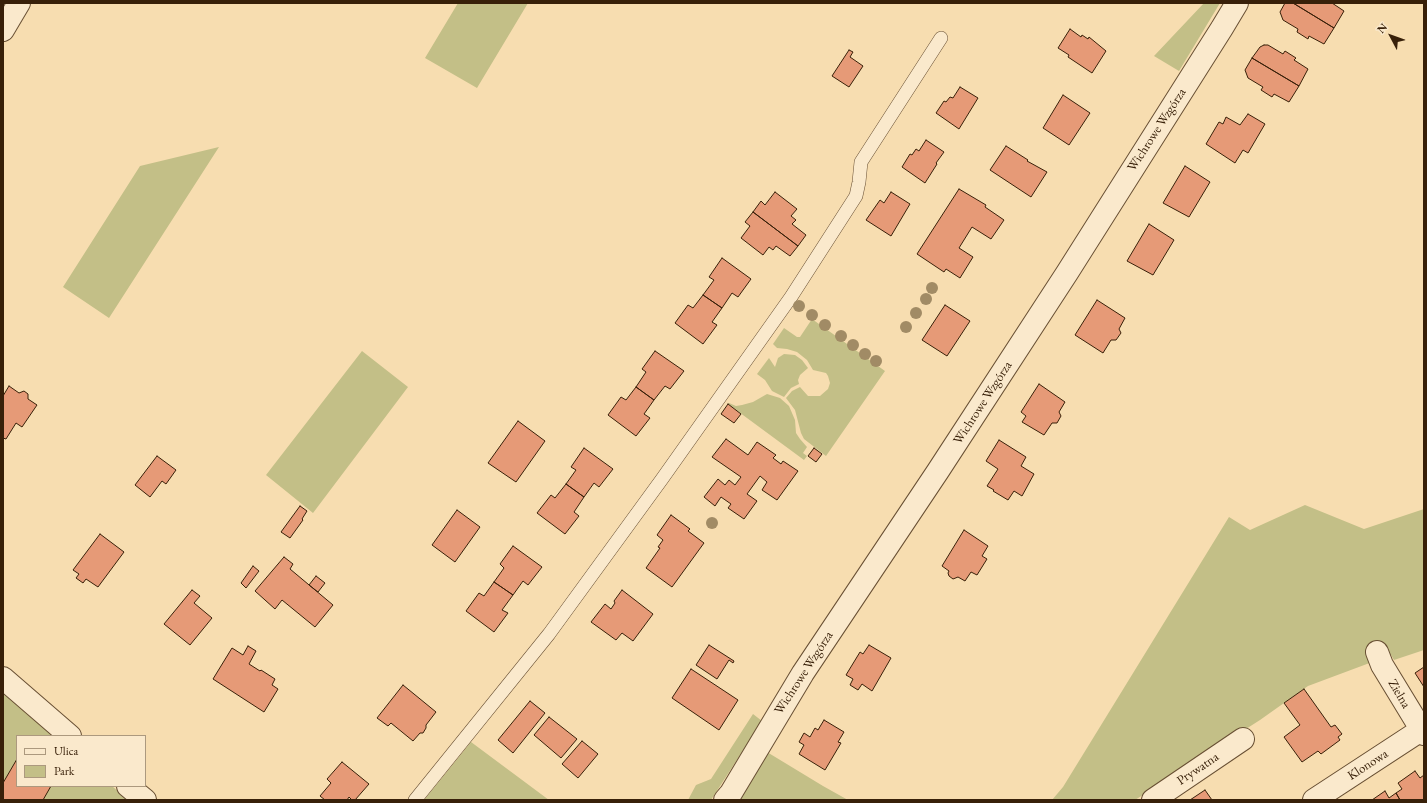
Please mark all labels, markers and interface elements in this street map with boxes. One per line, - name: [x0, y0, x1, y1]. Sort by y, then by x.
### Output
- north arrow: [1371, 16, 1411, 56]
- text: N: [1374, 20, 1390, 36]
- street label: Wichrowe Wzgórza: [1124, 86, 1190, 174]
- street label: Wichrowe Wzgórza: [950, 359, 1016, 447]
- street label: Wichrowe Wzgórza: [771, 629, 837, 717]
- street label: Zielna: [1384, 677, 1414, 711]
- legend: [16, 735, 146, 787]
- text: Ulica: [54, 743, 78, 759]
- street label: Klonowa: [1345, 746, 1391, 784]
- street label: Prywatna: [1174, 749, 1222, 789]
- text: Park: [54, 763, 74, 779]

